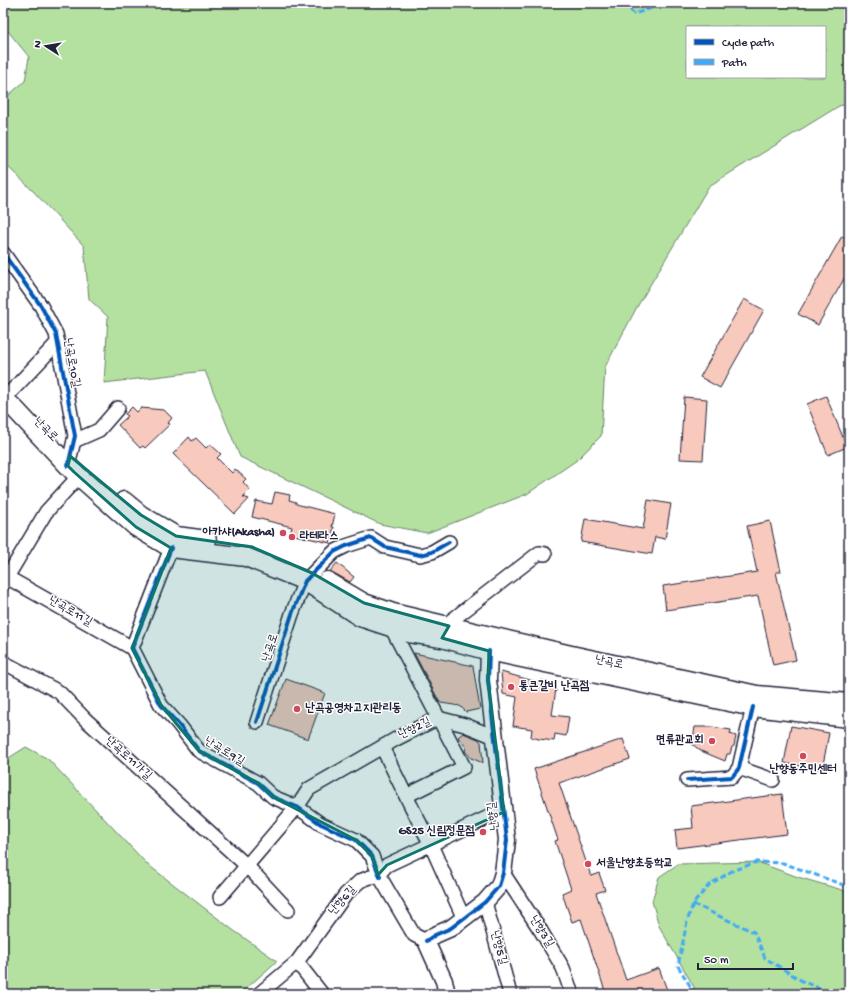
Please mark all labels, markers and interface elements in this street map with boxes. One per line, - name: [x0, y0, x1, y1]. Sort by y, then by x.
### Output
- north arrow: [26, 26, 66, 66]
- legend: [686, 26, 826, 78]
- text: Cycle path: [722, 37, 775, 51]
- text: N: [32, 40, 45, 49]
- text: Path: [721, 57, 747, 71]
- street label: 난곡로10길: [60, 337, 82, 389]
- street label: 난곡로: [30, 415, 60, 445]
- place label: 아카샤(Akasha): [203, 526, 275, 540]
- marker: 아카샤(Akasha): [278, 528, 288, 538]
- place label: 라테라스: [299, 530, 339, 544]
- marker: 라테라스: [287, 532, 297, 542]
- street label: 난곡로11길: [46, 594, 95, 630]
- street label: 난곡로: [260, 632, 282, 664]
- street label: 난곡로: [593, 653, 625, 673]
- place label: 통큰갈비 난곡점: [519, 679, 590, 694]
- marker: 통큰갈비 난곡점: [506, 682, 516, 692]
- place label: 난곡공영차고지관리동: [305, 701, 402, 716]
- marker: 난곡공영차고지관리동: [292, 704, 302, 714]
- street label: 난향2길: [396, 715, 434, 743]
- place label: 면류관교회: [656, 733, 704, 748]
- street label: 난곡로11가길: [102, 734, 154, 784]
- street label: 난곡로9길: [201, 735, 247, 770]
- marker: 면류관교회: [707, 736, 717, 746]
- marker: 난향동주민센터: [798, 751, 808, 761]
- place label: 난향동주민센터: [769, 763, 837, 777]
- street label: 난향길: [485, 800, 503, 831]
- place label: GS25 신림정문점: [399, 825, 475, 839]
- marker: GS25 신림정문점: [478, 827, 488, 837]
- place label: 서울난향초등학교: [596, 856, 673, 871]
- marker: 서울난향초등학교: [583, 859, 593, 869]
- street label: 난향6길: [326, 883, 360, 919]
- street label: 난향3길: [526, 913, 556, 951]
- street label: 난향5길: [487, 929, 509, 967]
- scale bar: [698, 945, 793, 971]
- text: 50 m: [704, 954, 729, 968]

